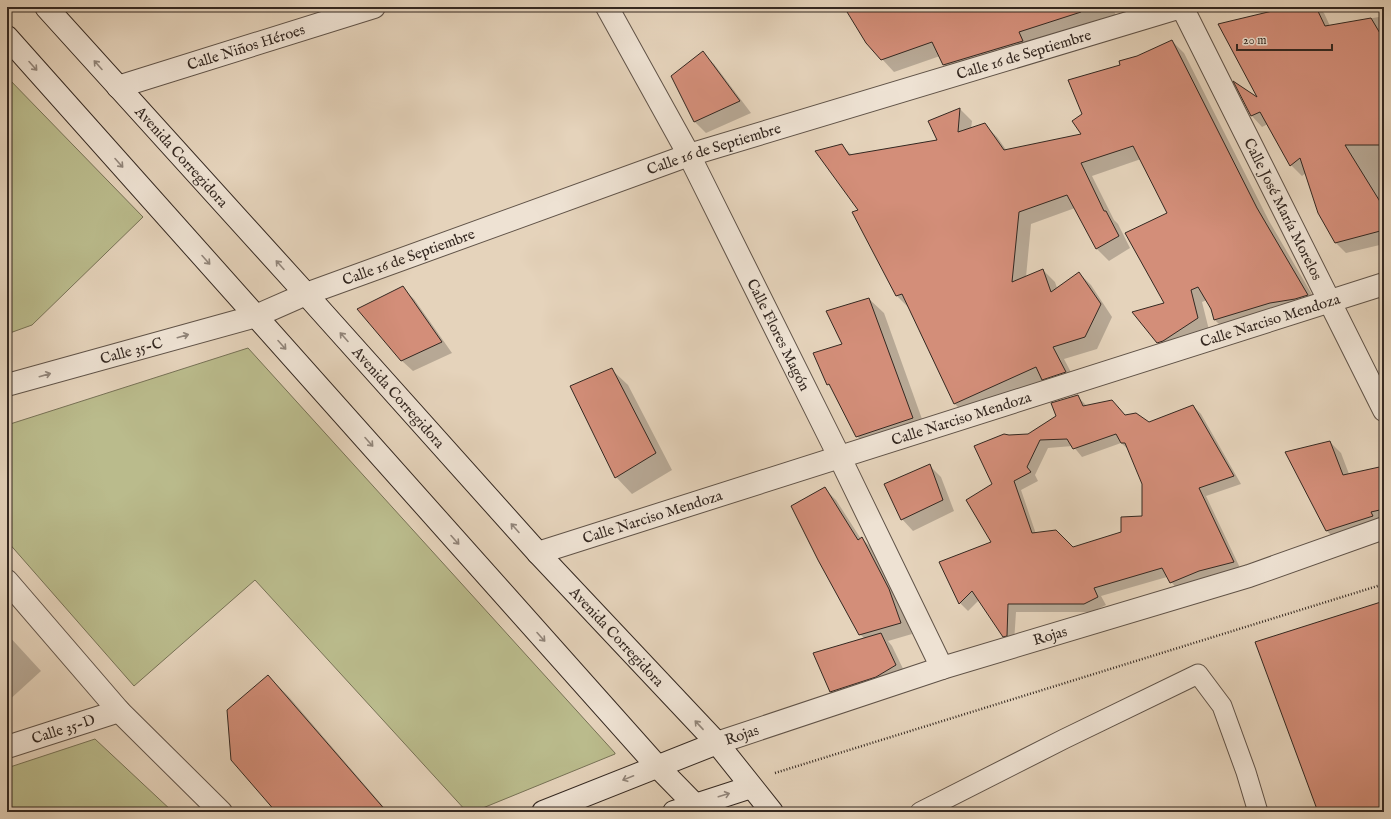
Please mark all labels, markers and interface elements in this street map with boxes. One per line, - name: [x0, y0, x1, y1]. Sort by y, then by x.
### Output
- street label: Calle Niños Héroes: [185, 20, 307, 75]
- street label: Calle 16 de Septiembre: [954, 26, 1094, 84]
- scale bar: [1237, 26, 1332, 52]
- text: 20 m: [1243, 33, 1266, 48]
- one-way arrow: [28, 60, 37, 70]
- one-way arrow: [94, 60, 103, 70]
- street label: Avenida Corregidora: [130, 102, 232, 212]
- street label: Calle 16 de Septiembre: [644, 119, 783, 179]
- street label: Calle José María Morelos: [1239, 135, 1326, 283]
- one-way arrow: [115, 158, 124, 168]
- street label: Calle 16 de Septiembre: [340, 225, 478, 290]
- one-way arrow: [201, 255, 211, 265]
- one-way arrow: [275, 260, 285, 270]
- street label: Calle Flores Magón: [742, 276, 814, 394]
- street label: Calle Narciso Mendoza: [1198, 289, 1343, 352]
- one-way arrow: [340, 331, 349, 342]
- one-way arrow: [177, 332, 190, 340]
- street label: Calle 35-C: [98, 333, 165, 369]
- one-way arrow: [278, 340, 287, 351]
- street label: Avenida Corregidora: [347, 342, 449, 453]
- one-way arrow: [38, 371, 51, 378]
- street label: Calle Narciso Mendoza: [889, 388, 1034, 450]
- one-way arrow: [364, 437, 373, 448]
- street label: Calle Narciso Mendoza: [580, 486, 725, 548]
- one-way arrow: [510, 522, 519, 533]
- one-way arrow: [450, 534, 459, 544]
- street label: Avenida Corregidora: [564, 583, 668, 691]
- street label: Rojas: [1031, 622, 1070, 650]
- one-way arrow: [537, 631, 546, 642]
- street label: Calle 35-D: [29, 710, 97, 749]
- one-way arrow: [695, 720, 704, 730]
- street label: Rojas: [722, 721, 761, 750]
- one-way arrow: [623, 774, 635, 782]
- one-way arrow: [718, 791, 731, 798]

